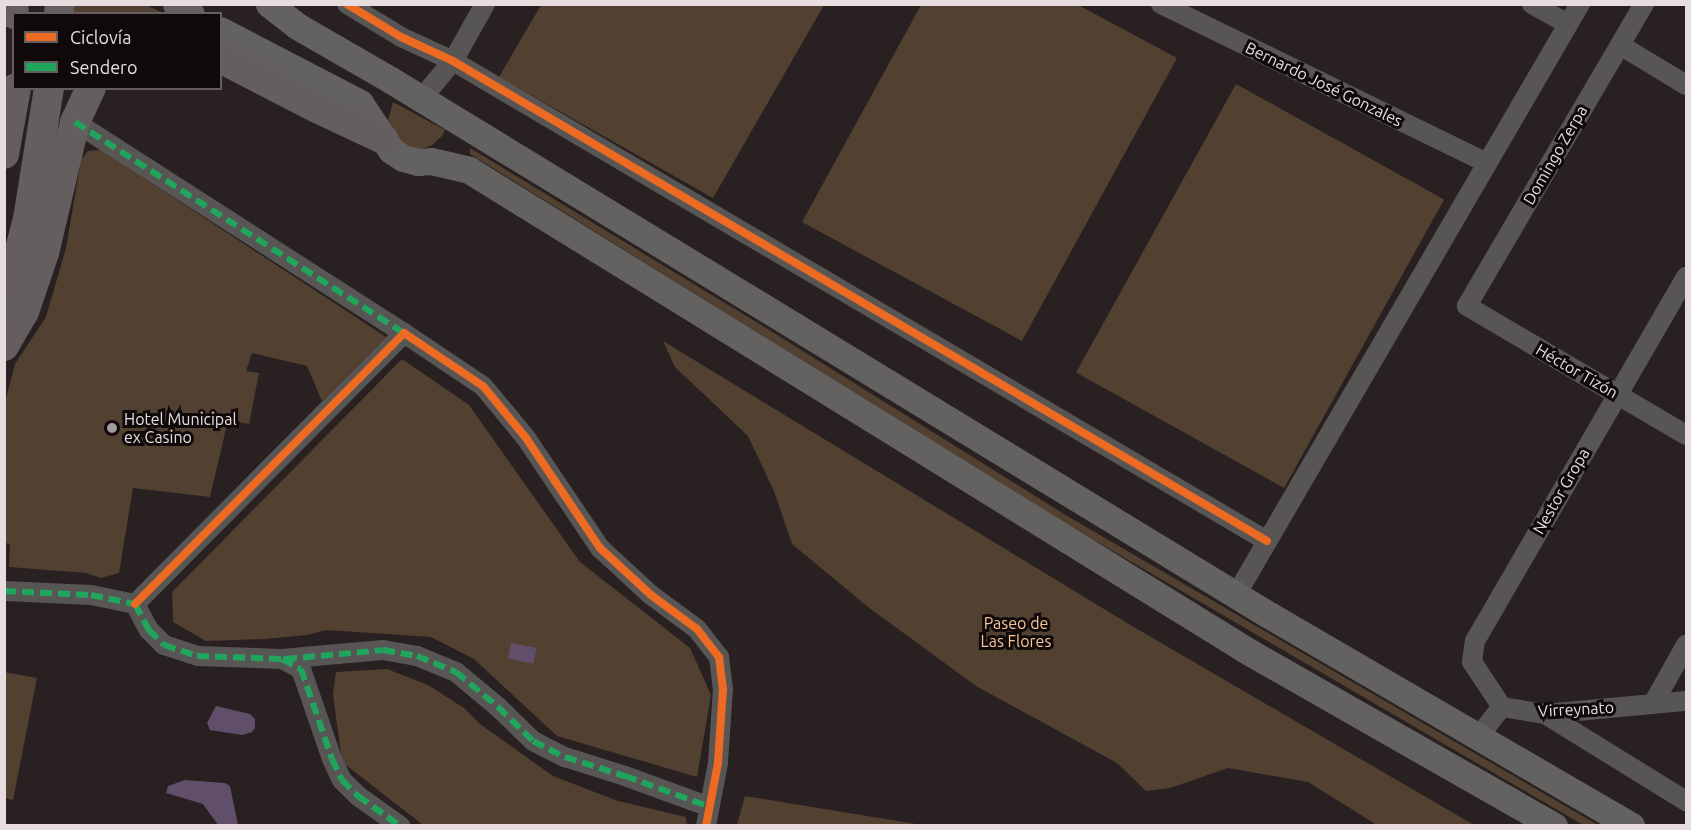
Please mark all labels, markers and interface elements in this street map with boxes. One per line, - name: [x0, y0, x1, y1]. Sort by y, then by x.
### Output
- legend: [12, 12, 222, 90]
- text: Ciclovía: [70, 27, 131, 47]
- street label: Bernardo José Gonzales: [1242, 38, 1406, 130]
- text: Sendero: [70, 57, 137, 77]
- street label: Domingo Zerpa: [1519, 102, 1591, 208]
- street label: Héctor Tizón: [1533, 340, 1621, 402]
- place label: Hotel Municipal ex Casino: [124, 409, 237, 447]
- marker: Hotel Municipal ex Casino: [105, 421, 119, 435]
- street label: Nestor Gropa: [1529, 445, 1593, 537]
- park label: Paseo de Las Flores: [981, 613, 1051, 651]
- street label: Virreynato: [1537, 697, 1615, 721]

